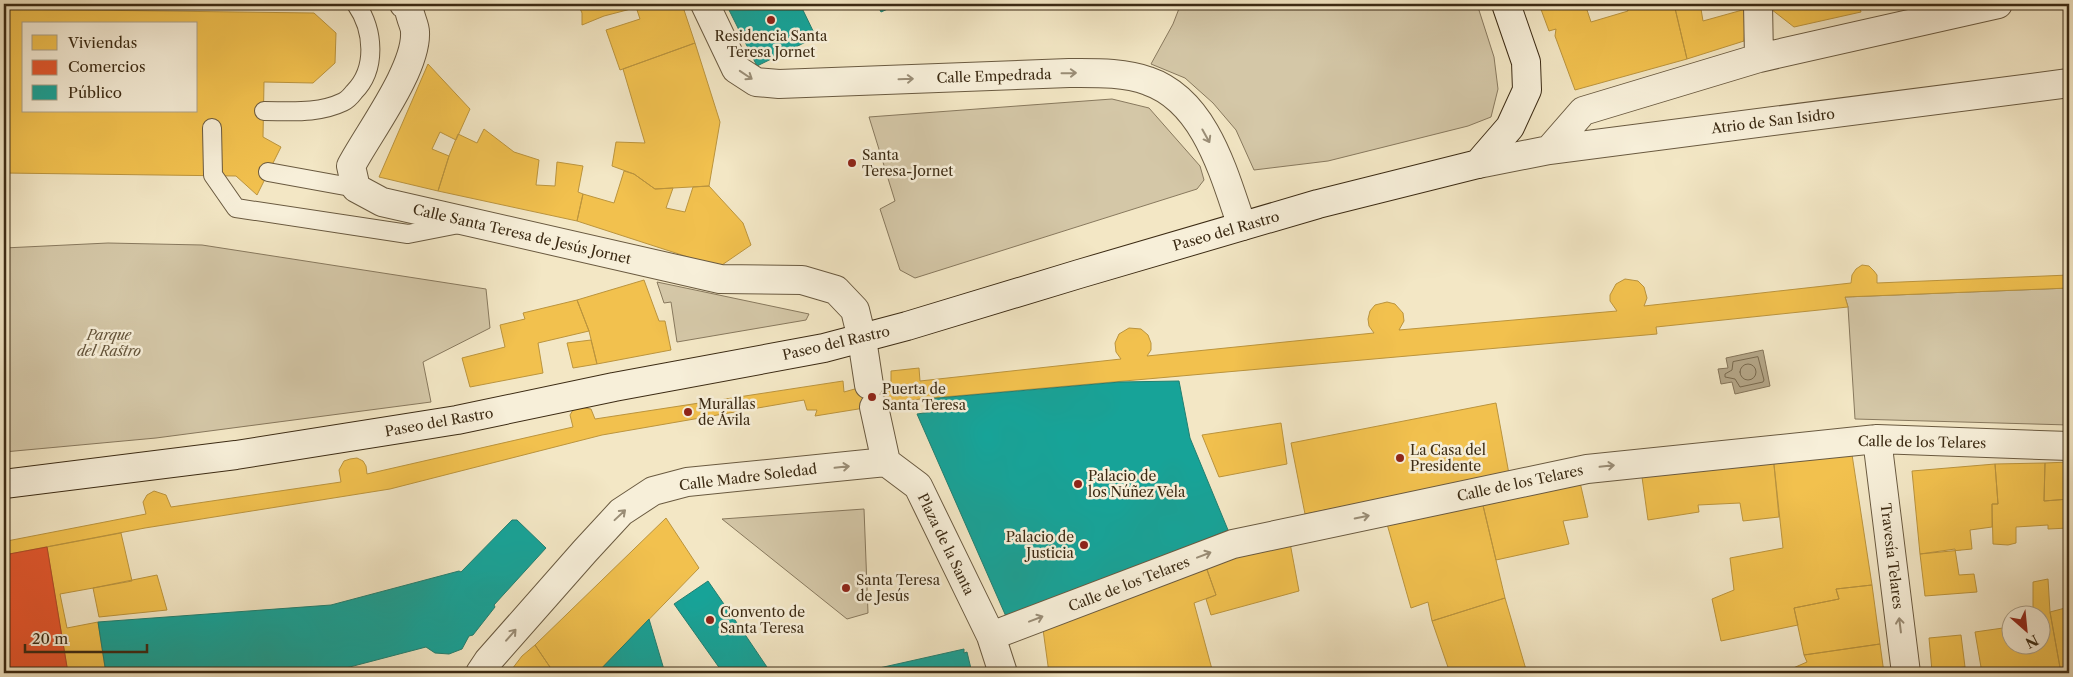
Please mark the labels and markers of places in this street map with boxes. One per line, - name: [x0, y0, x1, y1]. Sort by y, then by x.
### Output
- marker: Residencia Santa Teresa Jornet: [765, 14, 777, 26]
- place label: Residencia Santa Teresa Jornet: [715, 27, 828, 61]
- place label: Santa Teresa-Jornet: [862, 146, 953, 180]
- marker: Santa Teresa-Jornet: [846, 157, 858, 169]
- place label: Puerta de Santa Teresa: [882, 380, 967, 414]
- marker: Puerta de Santa Teresa: [866, 391, 878, 403]
- place label: Murallas de Ávila: [698, 395, 756, 429]
- marker: Murallas de Ávila: [682, 406, 694, 418]
- place label: La Casa del Presidente: [1410, 441, 1486, 475]
- marker: La Casa del Presidente: [1394, 452, 1406, 464]
- place label: Palacio de los Núñez Vela: [1088, 467, 1186, 501]
- marker: Palacio de los Núñez Vela: [1072, 478, 1084, 490]
- place label: Palacio de Justicia: [1006, 528, 1075, 562]
- marker: Palacio de Justicia: [1078, 539, 1090, 551]
- place label: Santa Teresa de Jesús: [856, 571, 941, 605]
- marker: Santa Teresa de Jesús: [840, 582, 852, 594]
- place label: Convento de Santa Teresa: [720, 603, 805, 637]
- marker: Convento de Santa Teresa: [704, 614, 716, 626]

